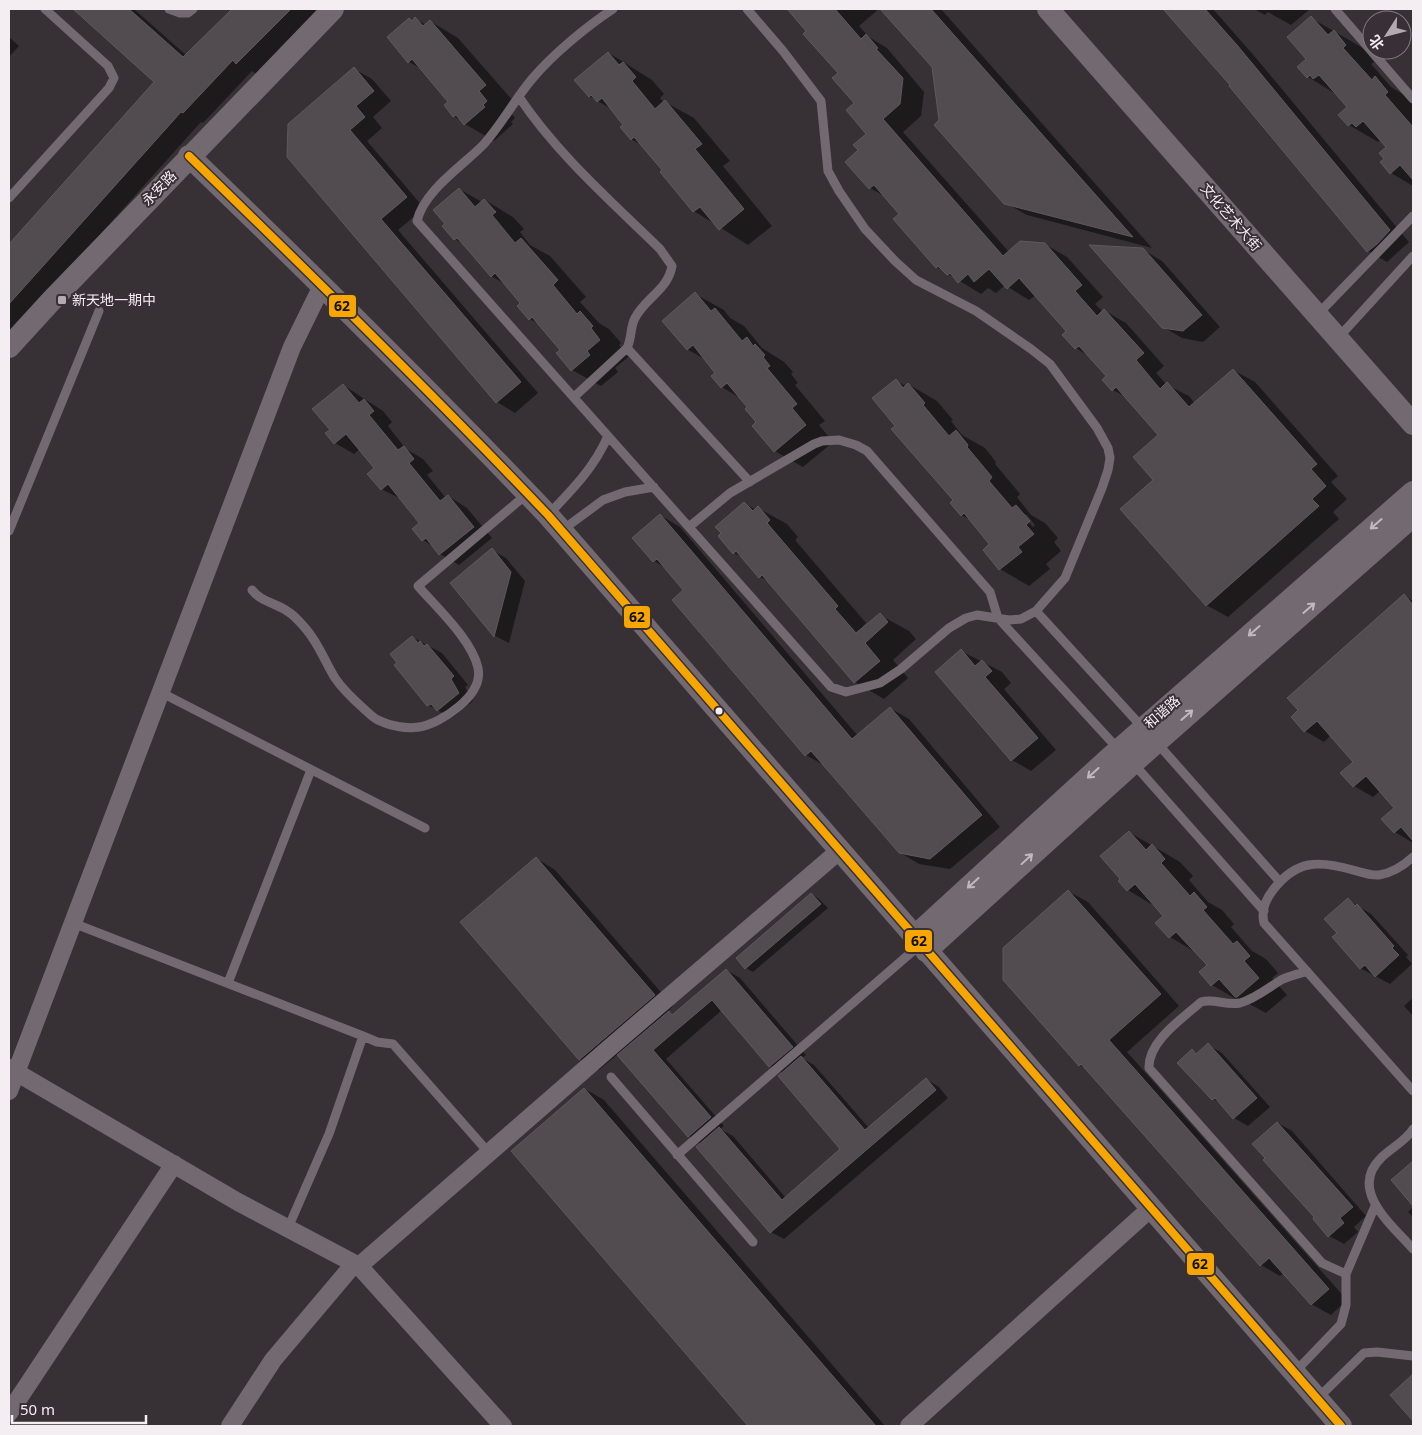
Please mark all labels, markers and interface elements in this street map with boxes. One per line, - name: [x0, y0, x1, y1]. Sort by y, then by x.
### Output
- north arrow: [1362, 10, 1412, 60]
- text: 北: [1364, 32, 1388, 54]
- street label: 永安路: [137, 166, 180, 209]
- street label: 文化艺术大街: [1197, 179, 1266, 255]
- place label: 新天地一期中: [72, 290, 156, 309]
- marker: 新天地一期中: [56, 294, 68, 306]
- line badge: 62: [328, 294, 357, 318]
- text: 62: [334, 296, 350, 315]
- one-way arrow: [1370, 518, 1383, 529]
- one-way arrow: [1302, 602, 1315, 614]
- line badge: 62: [623, 605, 651, 629]
- text: 62: [629, 607, 645, 626]
- one-way arrow: [1248, 625, 1261, 637]
- street label: 和谐路: [1140, 691, 1184, 733]
- unlabelled marker: [714, 706, 724, 716]
- one-way arrow: [1180, 709, 1193, 721]
- one-way arrow: [1086, 767, 1099, 779]
- one-way arrow: [1020, 853, 1033, 864]
- one-way arrow: [967, 877, 980, 889]
- line badge: 62: [904, 929, 933, 953]
- text: 62: [911, 931, 927, 950]
- line badge: 62: [1186, 1252, 1215, 1276]
- text: 62: [1192, 1254, 1208, 1273]
- scale bar: [12, 1392, 146, 1424]
- text: 50 m: [20, 1399, 55, 1419]

